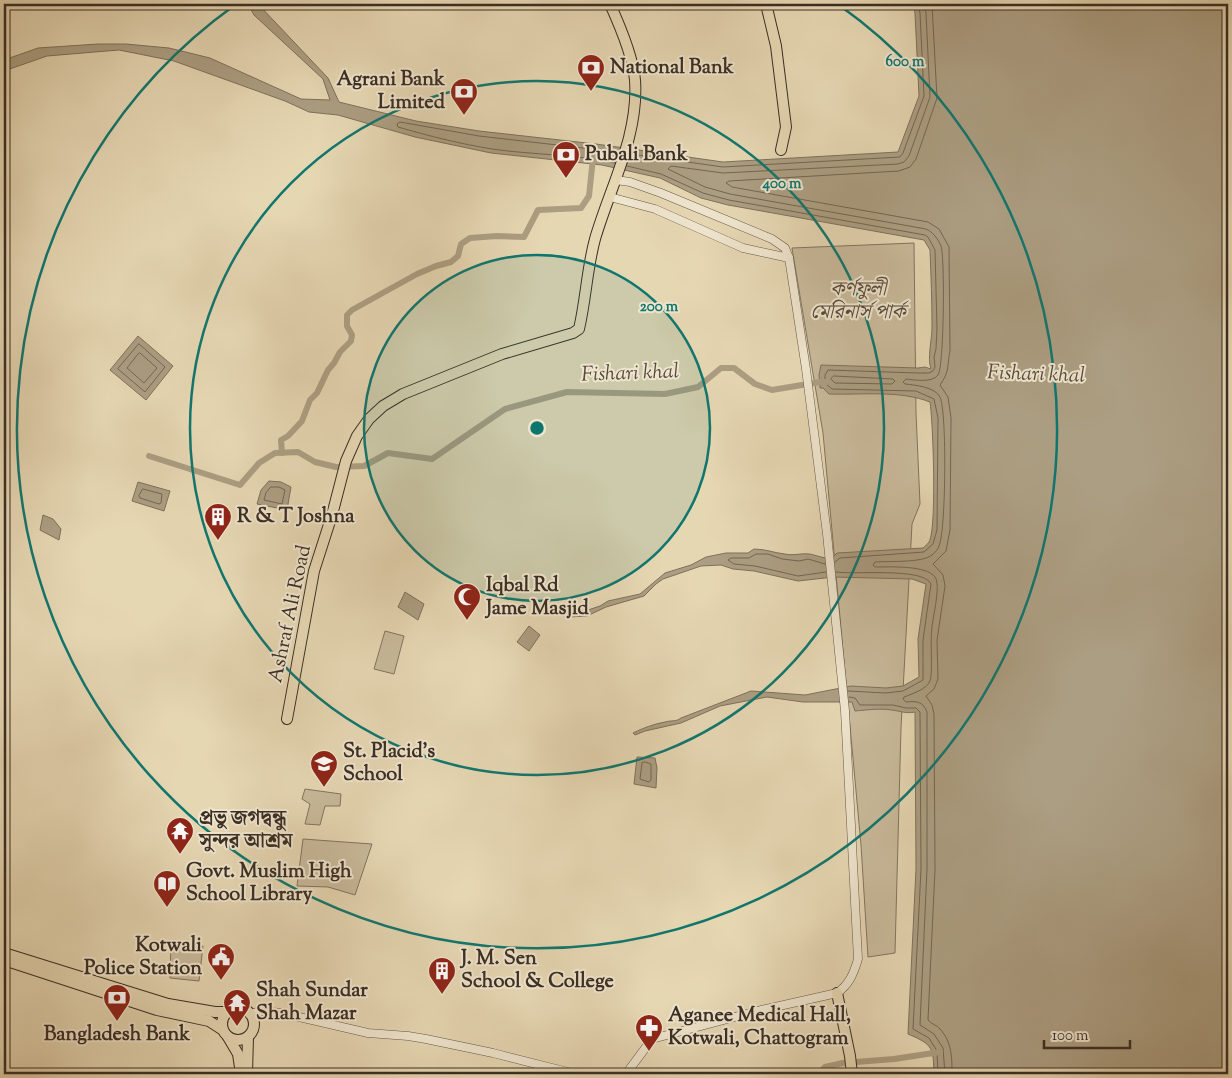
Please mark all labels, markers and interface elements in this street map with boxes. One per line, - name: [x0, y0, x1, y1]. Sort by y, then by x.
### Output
- text: 600 m: [886, 52, 925, 73]
- bank icon: National Bank: [576, 53, 606, 92]
- place label: National Bank: [610, 54, 734, 83]
- place label: Agrani Bank Limited: [336, 66, 446, 118]
- bank icon: Agrani Bank Limited: [449, 77, 479, 116]
- bank icon: Pubali Bank: [551, 140, 581, 179]
- place label: Pubali Bank: [585, 141, 688, 170]
- text: 400 m: [762, 174, 802, 195]
- park label: কর্ণফুলী মেরিনার্স পার্ক: [810, 276, 910, 328]
- text: 200 m: [640, 297, 679, 318]
- water label: Fishari khal: [580, 357, 680, 391]
- water label: Fishari khal: [986, 358, 1086, 392]
- centre of rings: [528, 419, 546, 437]
- building icon: R & T Joshna: [203, 502, 233, 541]
- place label: R & T Joshna: [237, 503, 355, 532]
- street label: Ashraf Ali Road: [262, 542, 320, 686]
- place label: Iqbal Rd Jame Masjid: [484, 572, 590, 624]
- mosque icon: Iqbal Rd Jame Masjid: [452, 582, 482, 621]
- place label: St. Placid's School: [343, 738, 435, 790]
- school or university icon: St. Placid's School: [309, 749, 339, 788]
- place label: প্রভু জগদ্বন্ধু সুন্দর আশ্রম: [198, 805, 294, 857]
- temple icon: প্রভু জগদ্বন্ধু সুন্দর আশ্রম: [165, 816, 195, 855]
- place label: Govt. Muslim High School Library: [186, 858, 352, 910]
- library icon: Govt. Muslim High School Library: [152, 869, 182, 908]
- place label: Kotwali Police Station: [84, 932, 202, 984]
- public building icon: Kotwali Police Station: [206, 942, 236, 981]
- place label: J. M. Sen School & College: [459, 945, 614, 997]
- building icon: J. M. Sen School & College: [427, 956, 457, 995]
- place label: Shah Sundar Shah Mazar: [256, 977, 368, 1029]
- bank icon: Bangladesh Bank: [102, 983, 132, 1022]
- temple icon: Shah Sundar Shah Mazar: [222, 988, 252, 1027]
- place label: Aganee Medical Hall, Kotwali, Chattogram: [668, 1002, 851, 1054]
- pharmacy icon: Aganee Medical Hall, Kotwali, Chattogram: [634, 1013, 664, 1052]
- scale bar: [1044, 1018, 1131, 1050]
- place label: Bangladesh Bank: [44, 1021, 190, 1050]
- text: 100 m: [1052, 1026, 1089, 1047]

